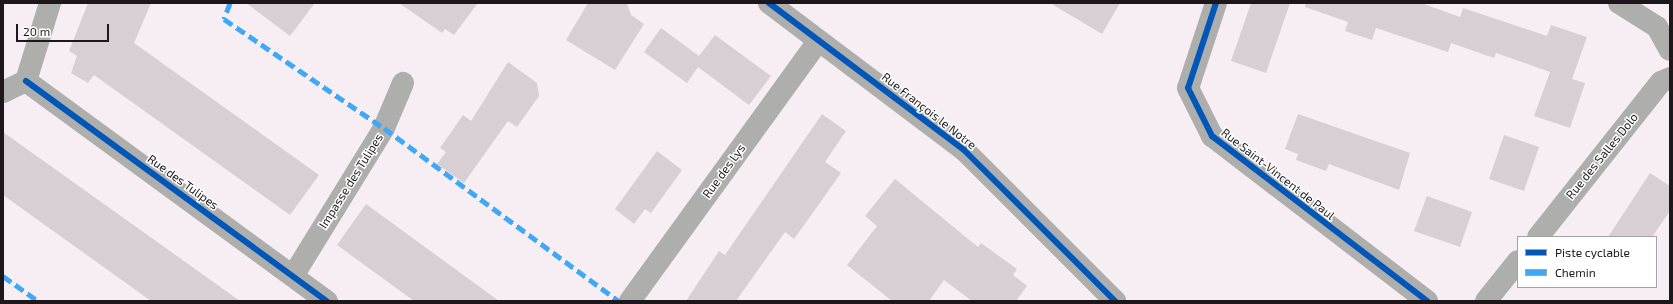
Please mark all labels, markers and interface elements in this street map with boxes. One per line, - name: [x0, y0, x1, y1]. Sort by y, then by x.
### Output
- scale bar: [18, 16, 111, 42]
- text: 20 m: [23, 24, 50, 38]
- street label: Rue François le Notre: [879, 70, 979, 152]
- street label: Rue des Salles Dolo: [1563, 110, 1641, 202]
- street label: Rue Saint-Vincent de Paul: [1218, 125, 1338, 223]
- street label: Impasse des Tulipes: [316, 131, 386, 231]
- street label: Rue des Lys: [700, 141, 748, 201]
- street label: Rue des Tulipes: [145, 151, 221, 213]
- legend: [1517, 236, 1657, 288]
- text: Piste cyclable: [1555, 245, 1630, 259]
- text: Chemin: [1555, 265, 1596, 279]

